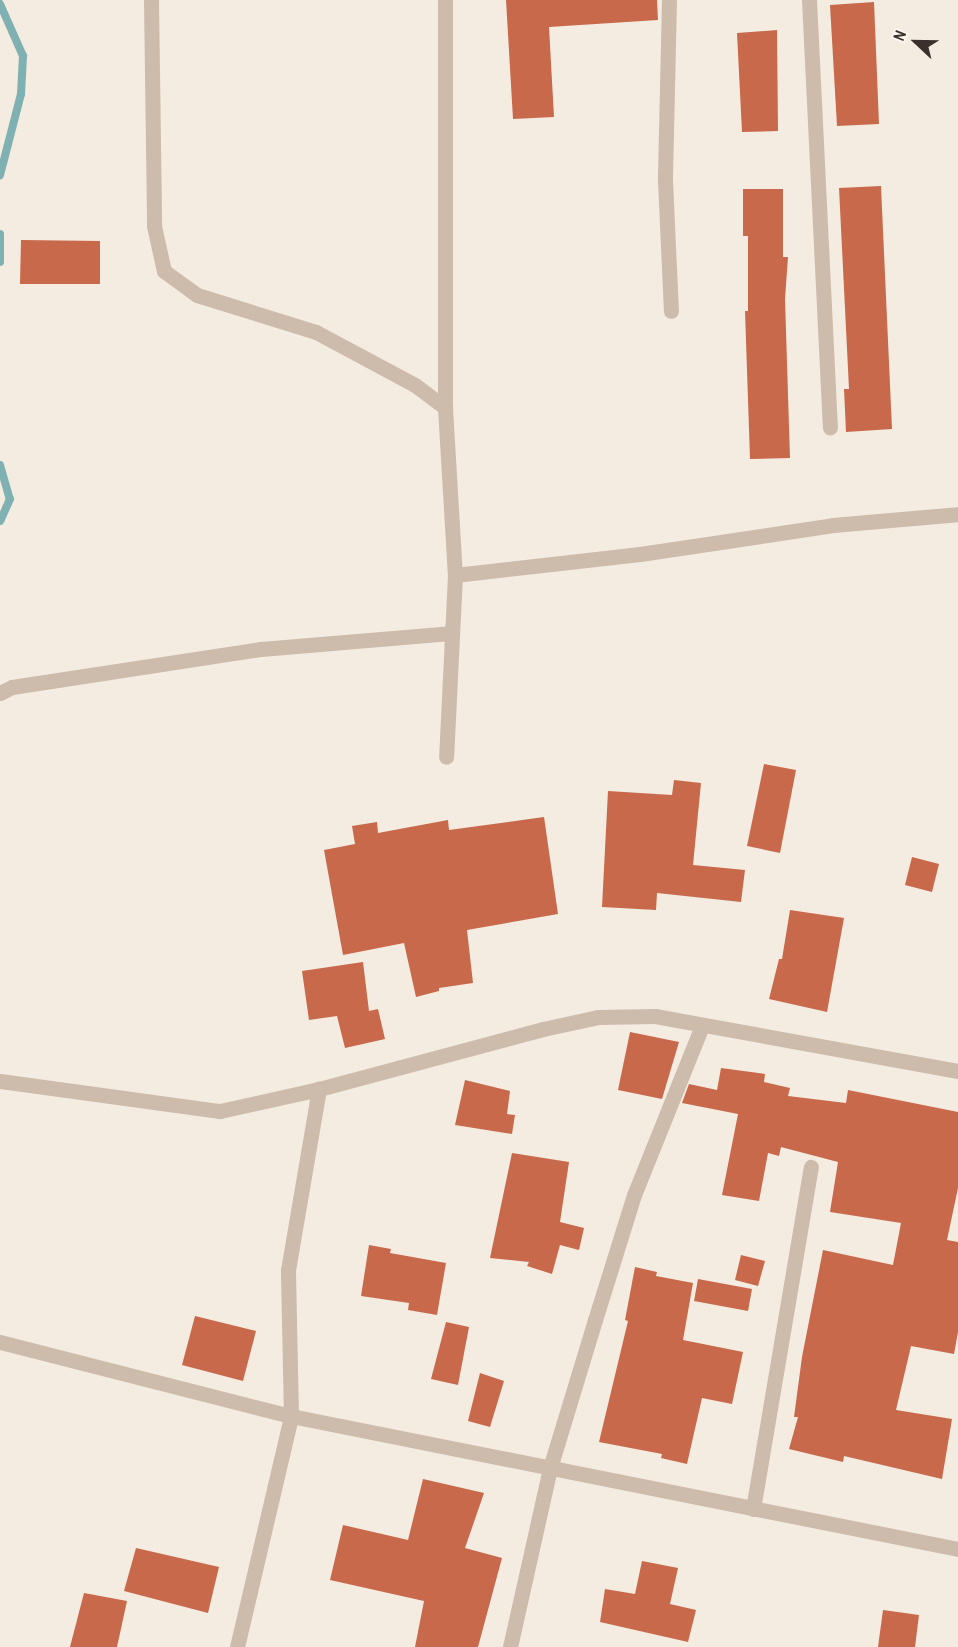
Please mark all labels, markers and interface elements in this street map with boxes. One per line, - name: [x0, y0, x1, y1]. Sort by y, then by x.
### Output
- north arrow: [886, 12, 946, 72]
- text: N: [887, 27, 911, 44]

